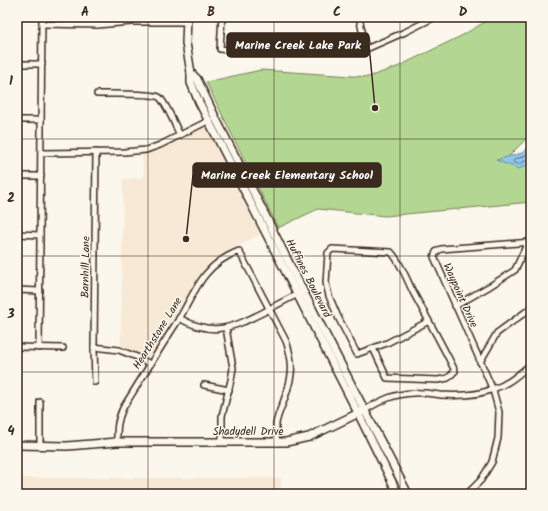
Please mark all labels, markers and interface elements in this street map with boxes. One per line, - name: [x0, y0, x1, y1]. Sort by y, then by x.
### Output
- text: A: [81, 2, 89, 23]
- text: B: [207, 2, 215, 23]
- text: C: [333, 2, 341, 23]
- text: D: [459, 2, 468, 23]
- callout: Marine Creek Lake Park: [227, 33, 369, 57]
- text: Marine Creek Lake Park: [235, 36, 362, 55]
- text: 1: [9, 71, 13, 92]
- callout: Marine Creek Elementary School: [193, 163, 381, 187]
- text: Marine Creek Elementary School: [201, 166, 374, 185]
- text: 2: [7, 188, 15, 209]
- street label: Barnhill Lane: [76, 236, 96, 298]
- street label: Huffines Boulevard: [280, 236, 336, 321]
- street label: Waypoint Drive: [438, 260, 482, 331]
- street label: Hearthstone Lane: [128, 294, 187, 373]
- text: 3: [6, 304, 15, 325]
- text: 4: [7, 421, 15, 442]
- street label: Shadydell Drive: [213, 423, 283, 441]

